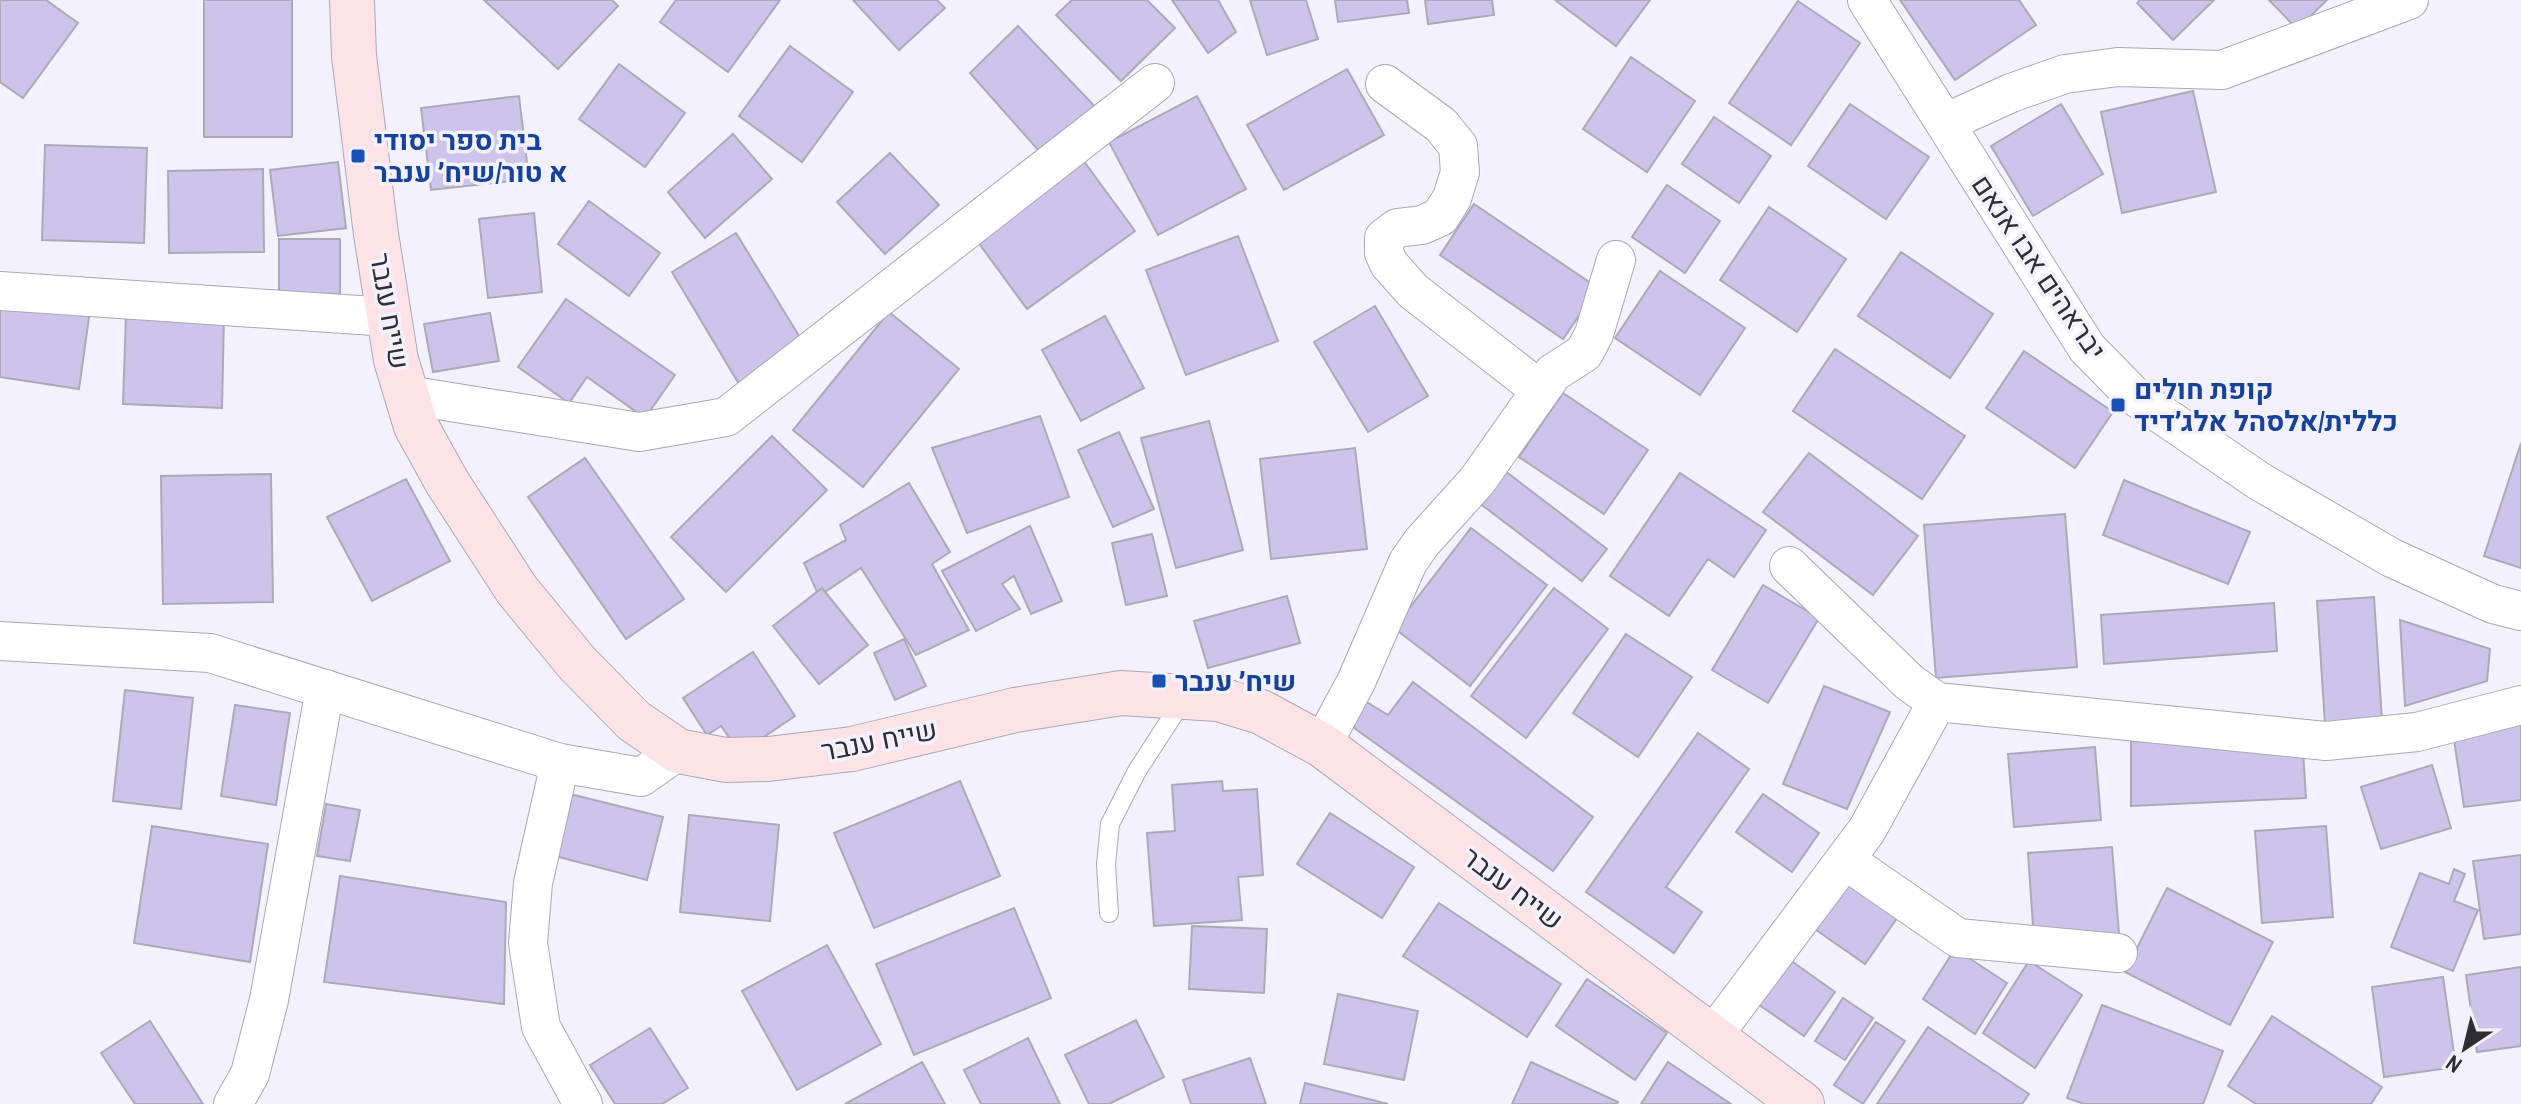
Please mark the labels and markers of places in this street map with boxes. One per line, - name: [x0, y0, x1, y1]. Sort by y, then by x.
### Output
- place label: בית ספר יסודי א טור/שיח׳ ענבר: [374, 121, 568, 191]
- marker: בית ספר יסודי א טור/שיח׳ ענבר: [349, 147, 367, 165]
- place label: קופת חולים כללית/אלסהל אלג׳דיד: [2134, 370, 2398, 440]
- marker: קופת חולים כללית/אלסהל אלג׳דיד: [2109, 396, 2127, 414]
- place label: שיח׳ ענבר: [1175, 662, 1296, 700]
- marker: שיח׳ ענבר: [1150, 672, 1168, 690]

